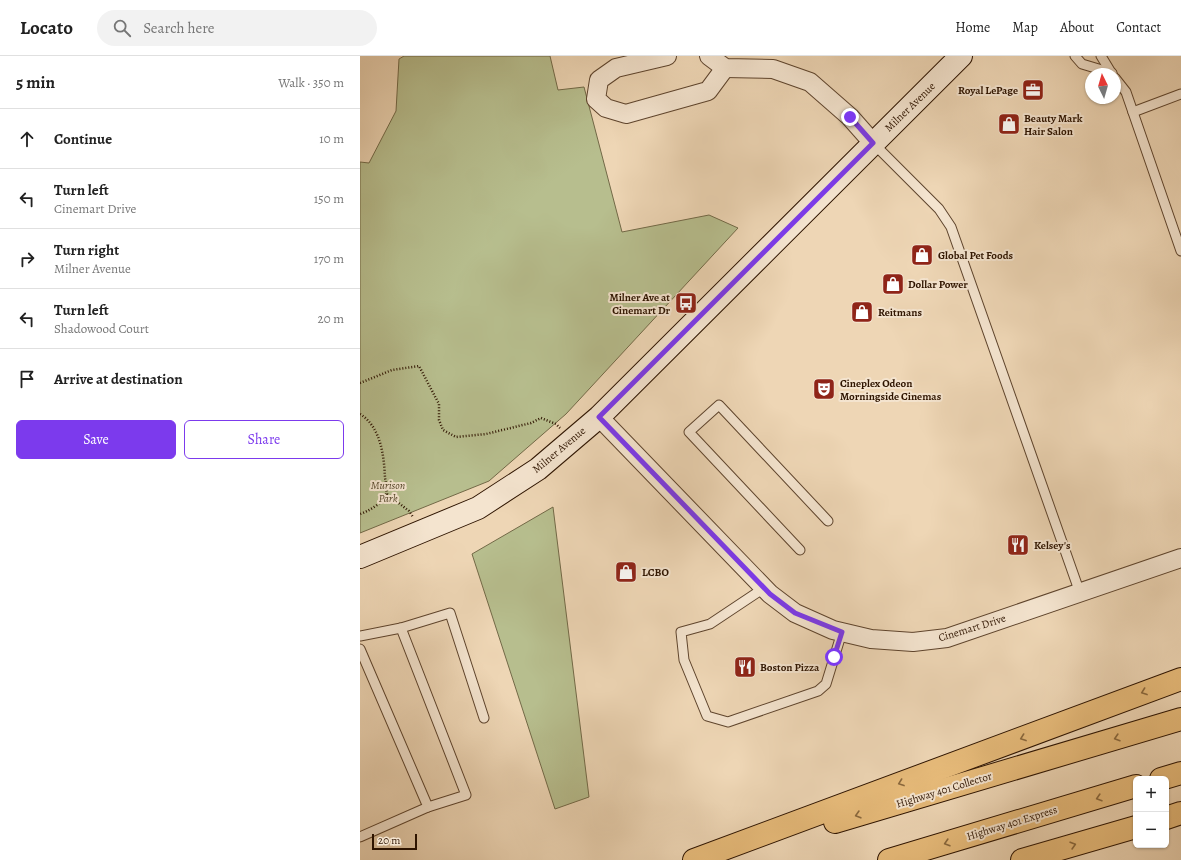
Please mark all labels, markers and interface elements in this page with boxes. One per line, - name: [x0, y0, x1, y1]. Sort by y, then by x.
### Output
- search box: [97, 10, 377, 46]
- text: Locato: [20, 15, 73, 41]
- icon: search: [111, 17, 133, 39]
- text: Search here: [143, 18, 215, 38]
- text: Home: [955, 18, 990, 37]
- text: Map: [1012, 18, 1038, 37]
- text: About: [1060, 18, 1094, 37]
- text: Contact: [1116, 18, 1161, 37]
- north arrow: [1085, 68, 1121, 104]
- text: 5 min: [16, 71, 55, 94]
- text: Walk · 350 m: [278, 74, 344, 91]
- office icon: Royal LePage: [1020, 77, 1046, 103]
- street label: Milner Avenue: [881, 79, 939, 135]
- place label: Royal LePage: [958, 83, 1018, 98]
- route end: [841, 108, 859, 126]
- shop icon: Beauty Mark Hair Salon: [996, 111, 1022, 137]
- place label: Beauty Mark Hair Salon: [1024, 111, 1083, 139]
- icon: ahead: [16, 128, 38, 150]
- text: Continue: [54, 129, 112, 149]
- text: 10 m: [319, 130, 344, 147]
- text: Turn left: [54, 180, 109, 200]
- icon: left: [16, 188, 38, 210]
- text: 150 m: [314, 190, 344, 207]
- text: Cinemart Drive: [54, 200, 136, 217]
- text: Turn right: [54, 240, 119, 260]
- shop icon: Global Pet Foods: [909, 242, 935, 268]
- icon: right: [16, 248, 38, 270]
- place label: Global Pet Foods: [938, 248, 1014, 263]
- text: 170 m: [314, 250, 344, 267]
- text: Milner Avenue: [54, 260, 131, 277]
- shop icon: Dollar Power: [880, 271, 906, 297]
- place label: Dollar Power: [908, 277, 968, 292]
- place label: Milner Ave at Cinemart Dr: [609, 290, 670, 318]
- bus stop icon: Milner Ave at Cinemart Dr: [673, 290, 699, 316]
- shop icon: Reitmans: [849, 299, 875, 325]
- text: Turn left: [54, 300, 109, 320]
- place label: Reitmans: [878, 305, 922, 320]
- icon: left: [16, 308, 38, 330]
- text: 20 m: [318, 310, 344, 327]
- text: Shadowood Court: [54, 320, 149, 337]
- icon: arrive: [16, 368, 38, 390]
- text: Arrive at destination: [54, 369, 183, 389]
- theatre icon: Cineplex Odeon Morningside Cinemas: [811, 376, 837, 402]
- place label: Cineplex Odeon Morningside Cinemas: [840, 376, 942, 404]
- button: Save: [16, 420, 176, 459]
- button: Share: [184, 420, 344, 459]
- street label: Milner Avenue: [529, 423, 589, 477]
- park label: Murison Park: [371, 478, 406, 506]
- restaurant icon: Kelsey's: [1005, 532, 1031, 558]
- place label: Kelsey's: [1034, 538, 1071, 553]
- shop icon: LCBO: [613, 559, 639, 585]
- place label: LCBO: [642, 565, 670, 580]
- street label: Cinemart Drive: [936, 611, 1008, 645]
- route start: [825, 648, 843, 666]
- restaurant icon: Boston Pizza: [732, 654, 758, 680]
- place label: Boston Pizza: [760, 660, 820, 675]
- one-way arrow: [1141, 688, 1148, 696]
- one-way arrow: [1019, 733, 1026, 741]
- one-way arrow: [1114, 733, 1121, 742]
- street label: Highway 401 Collector: [894, 768, 994, 812]
- map controls: [1133, 776, 1169, 848]
- button: +: [1133, 776, 1169, 812]
- one-way arrow: [897, 779, 904, 787]
- one-way arrow: [1095, 793, 1102, 802]
- street label: Highway 401 Express: [965, 802, 1059, 844]
- one-way arrow: [855, 810, 862, 819]
- button: −: [1133, 812, 1169, 848]
- scale bar: [372, 832, 417, 851]
- text: 20 m: [378, 833, 400, 848]
- one-way arrow: [944, 838, 951, 847]
- one-way arrow: [1069, 841, 1076, 850]

